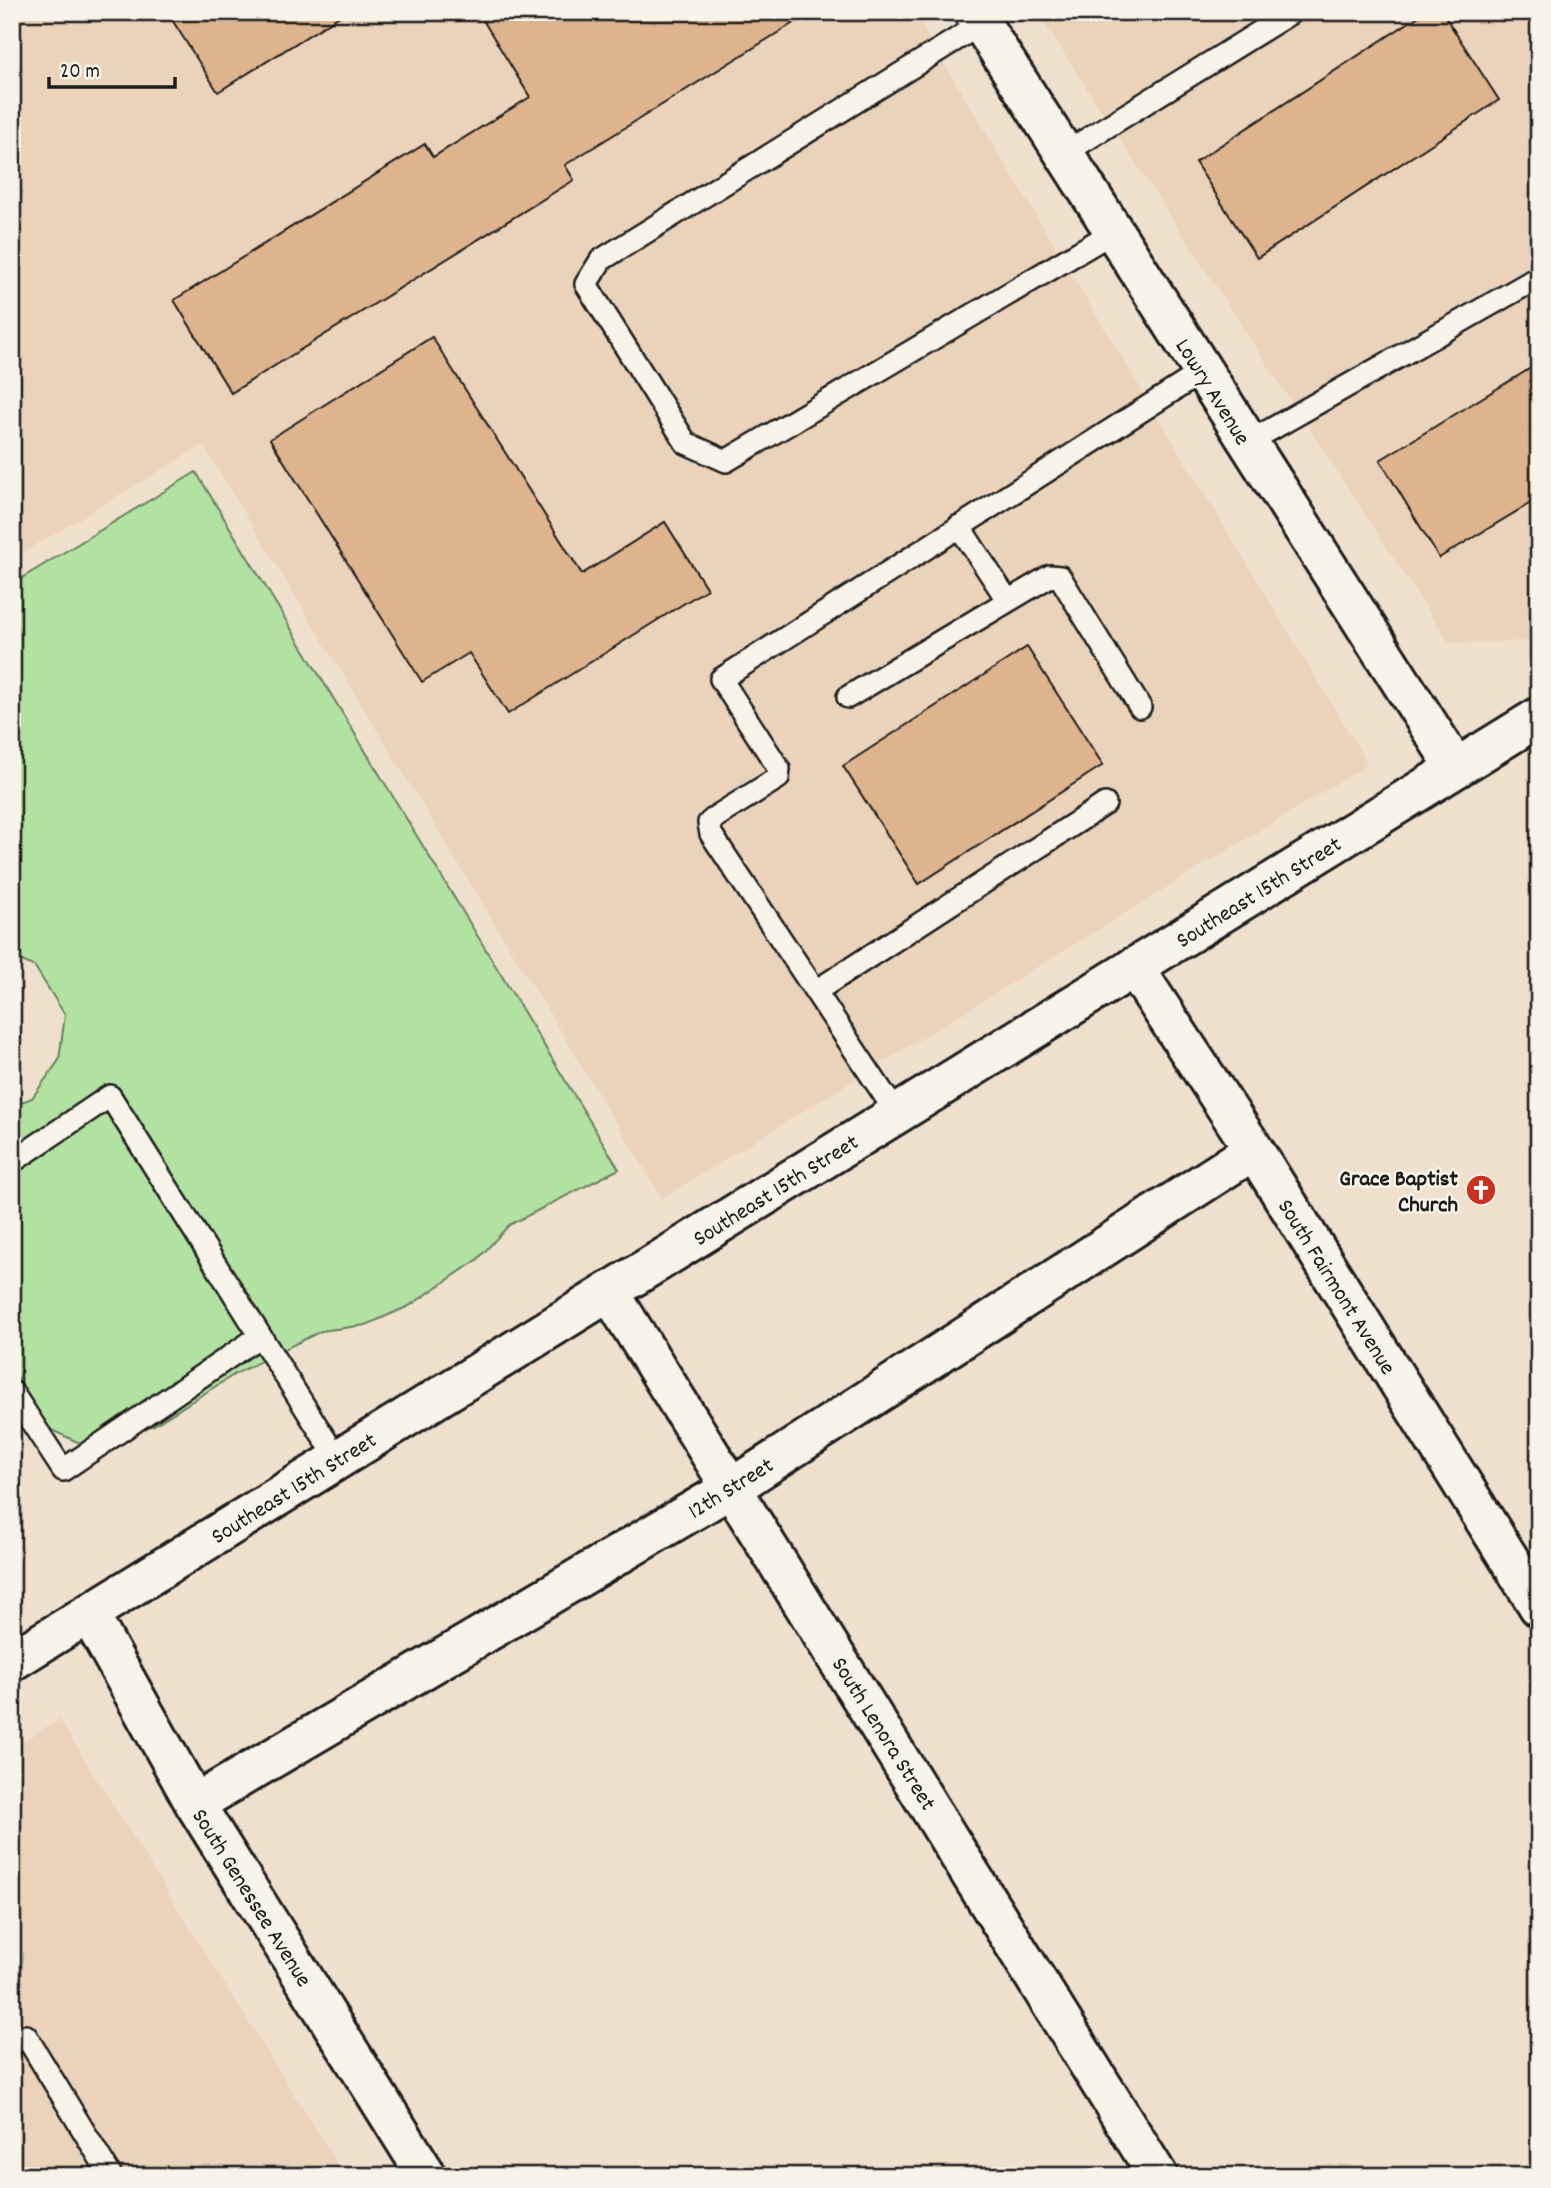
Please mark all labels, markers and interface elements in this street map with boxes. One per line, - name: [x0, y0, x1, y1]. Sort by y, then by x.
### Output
- scale bar: [49, 46, 175, 90]
- text: 20 m: [60, 58, 100, 88]
- street label: Lowry Avenue: [1165, 333, 1257, 453]
- street label: Southeast 15th Street: [1171, 830, 1349, 958]
- street label: Southeast 15th Street: [688, 1128, 866, 1256]
- place label: Grace Baptist Church: [1339, 1164, 1459, 1223]
- church icon: Grace Baptist Church: [1464, 1173, 1498, 1207]
- street label: South Fairmont Avenue: [1268, 1194, 1402, 1382]
- street label: Southeast 15th Street: [206, 1426, 384, 1554]
- street label: 12th Street: [683, 1451, 781, 1529]
- street label: South Lenora Street: [822, 1652, 943, 1818]
- street label: South Genessee Avenue: [182, 1803, 318, 1994]

